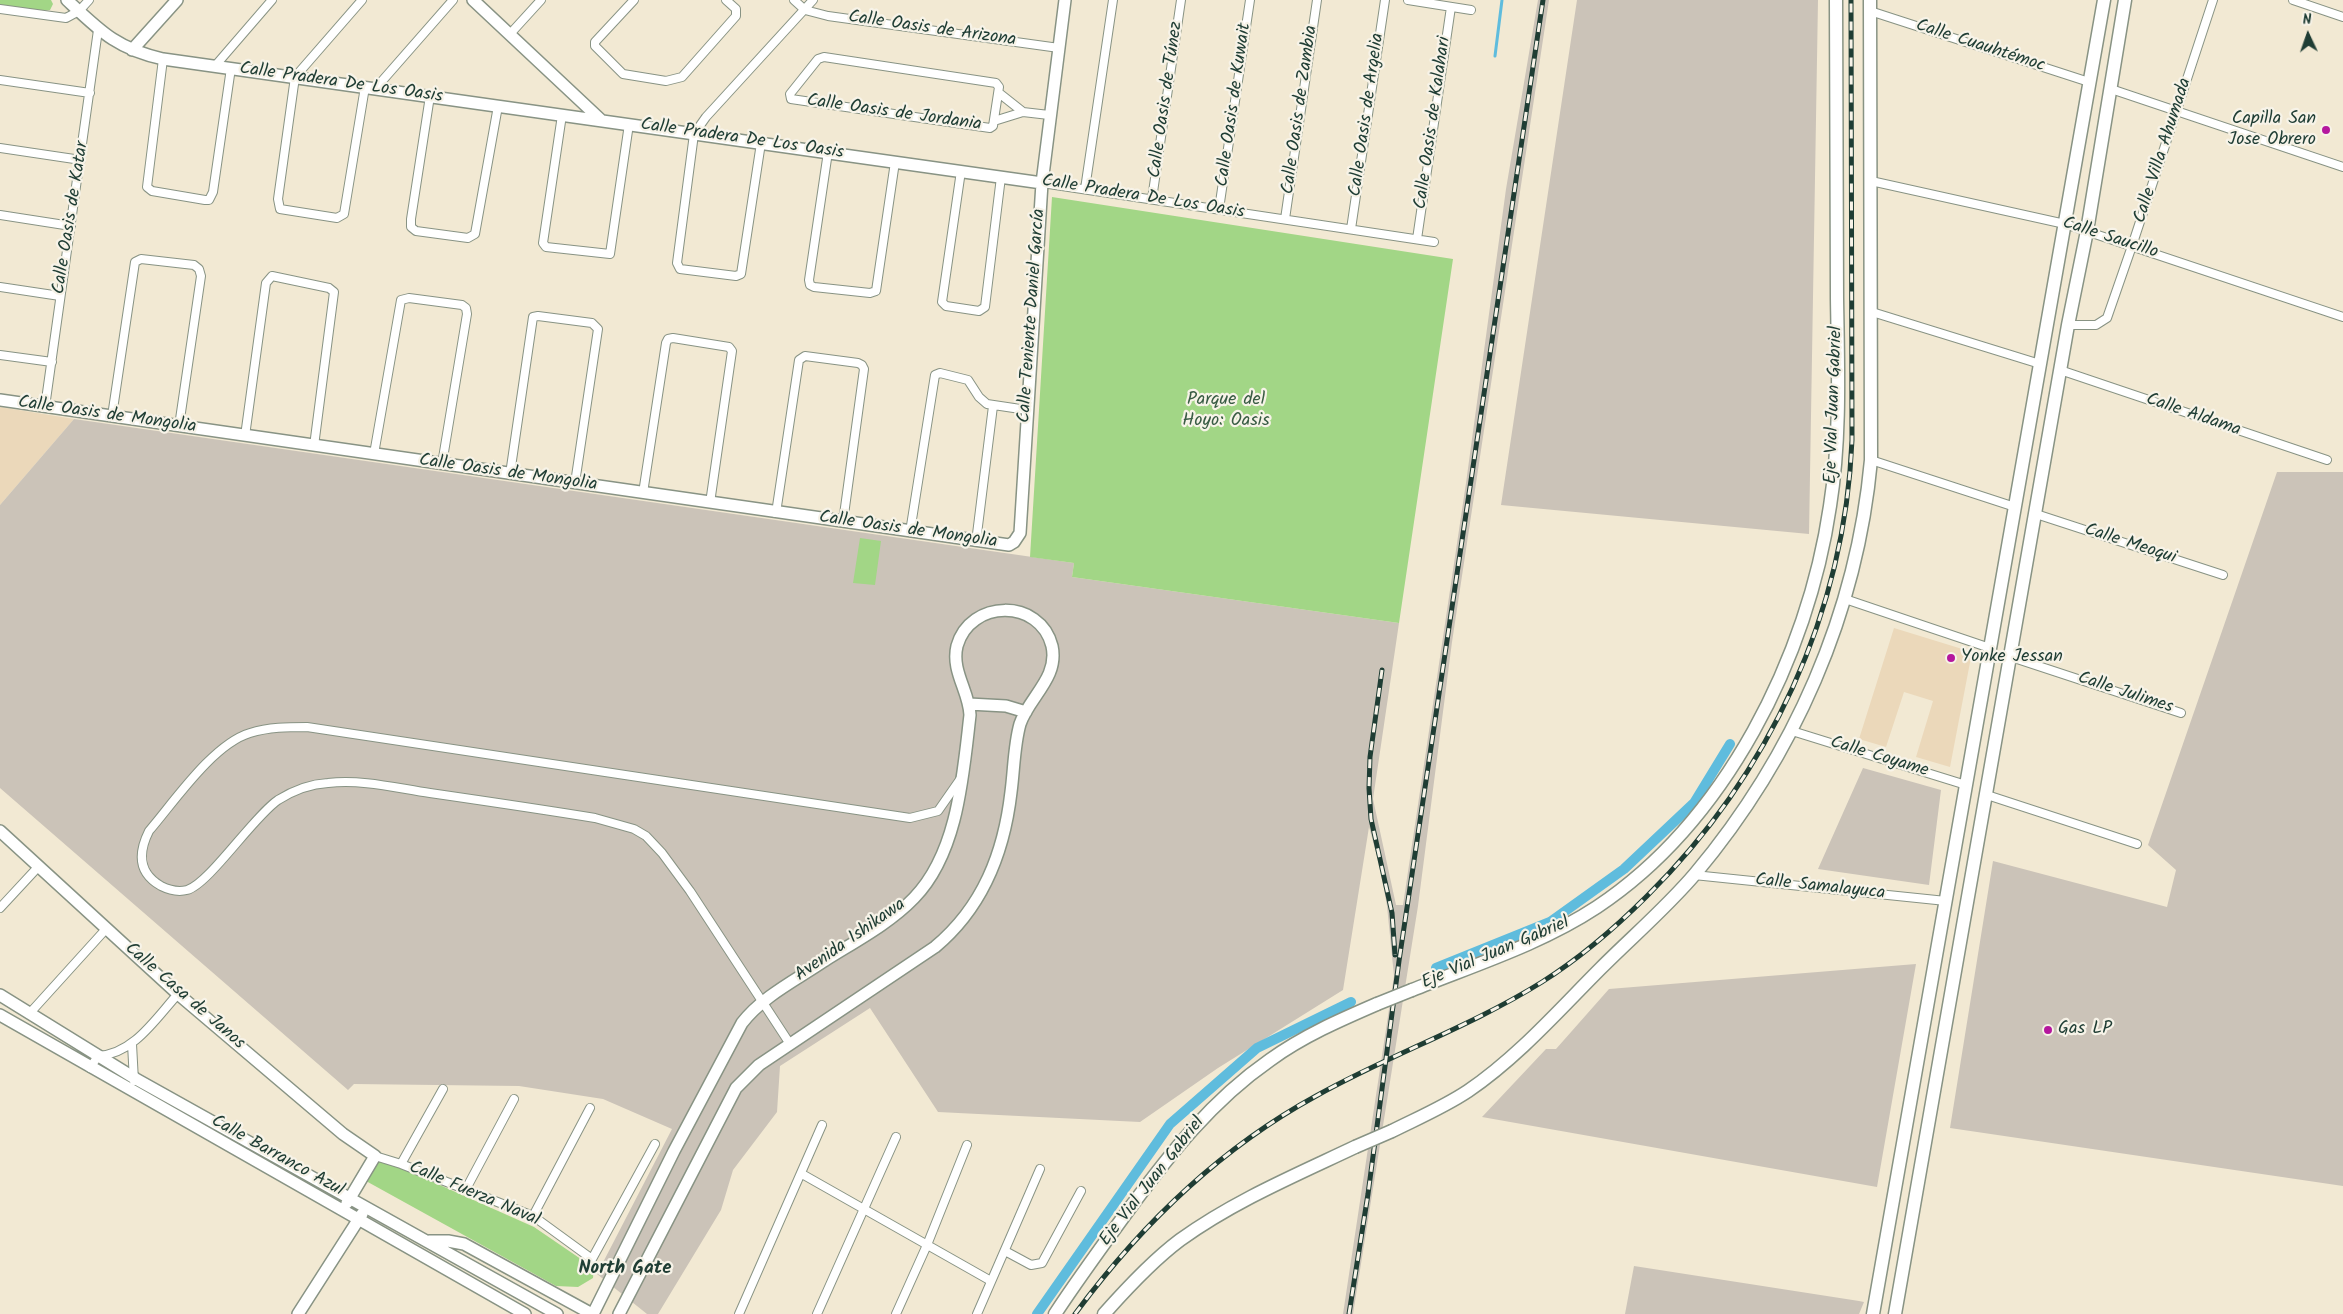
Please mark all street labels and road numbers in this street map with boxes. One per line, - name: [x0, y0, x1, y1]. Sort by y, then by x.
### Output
- street label: Calle Oasis de Arizona: [847, 8, 1017, 52]
- street label: Calle Cuauhtémoc: [1913, 16, 2047, 78]
- street label: Calle Oasis de Túnez: [1145, 20, 1189, 180]
- street label: Calle Oasis de Kuwait: [1213, 22, 1257, 188]
- street label: Calle Oasis de Zambia: [1278, 24, 1324, 196]
- street label: Calle Oasis de Argelia: [1346, 32, 1390, 198]
- street label: Calle Oasis de Kalahari: [1411, 35, 1457, 211]
- street label: Calle Pradera De Los Oasis: [238, 59, 444, 109]
- street label: Calle Villa Ahumada: [2130, 76, 2198, 226]
- street label: Calle Oasis de Jordania: [805, 91, 983, 137]
- street label: Calle Pradera De Los Oasis: [639, 115, 845, 165]
- street label: Calle Oasis de Katar: [49, 140, 95, 296]
- street label: Calle Pradera De Los Oasis: [1040, 171, 1246, 225]
- street label: Calle Teniente Daniel García: [1015, 208, 1051, 424]
- street label: Calle Saucillo: [2059, 213, 2161, 265]
- street label: Eje Vial Juan Gabriel: [1821, 326, 1849, 484]
- street label: Calle Aldama: [2143, 390, 2243, 442]
- street label: Calle Oasis de Mongolia: [16, 393, 198, 439]
- street label: Calle Oasis de Mongolia: [417, 451, 599, 497]
- street label: Calle Oasis de Mongolia: [817, 508, 999, 554]
- street label: Calle Meoqui: [2081, 520, 2179, 570]
- street label: Calle Julimes: [2074, 668, 2176, 720]
- street label: Calle Coyame: [1827, 733, 1931, 783]
- street label: Calle Samalayuca: [1754, 870, 1886, 906]
- street label: Avenida Ishikawa: [792, 895, 910, 987]
- street label: Eje Vial Juan Gabriel: [1419, 913, 1573, 995]
- street label: Calle Casa de Janos: [119, 939, 249, 1055]
- street label: Calle Barranco Azul: [207, 1112, 347, 1202]
- street label: Eje Vial Juan Gabriel: [1096, 1113, 1210, 1251]
- street label: Calle Fuerza Naval: [405, 1158, 543, 1232]

